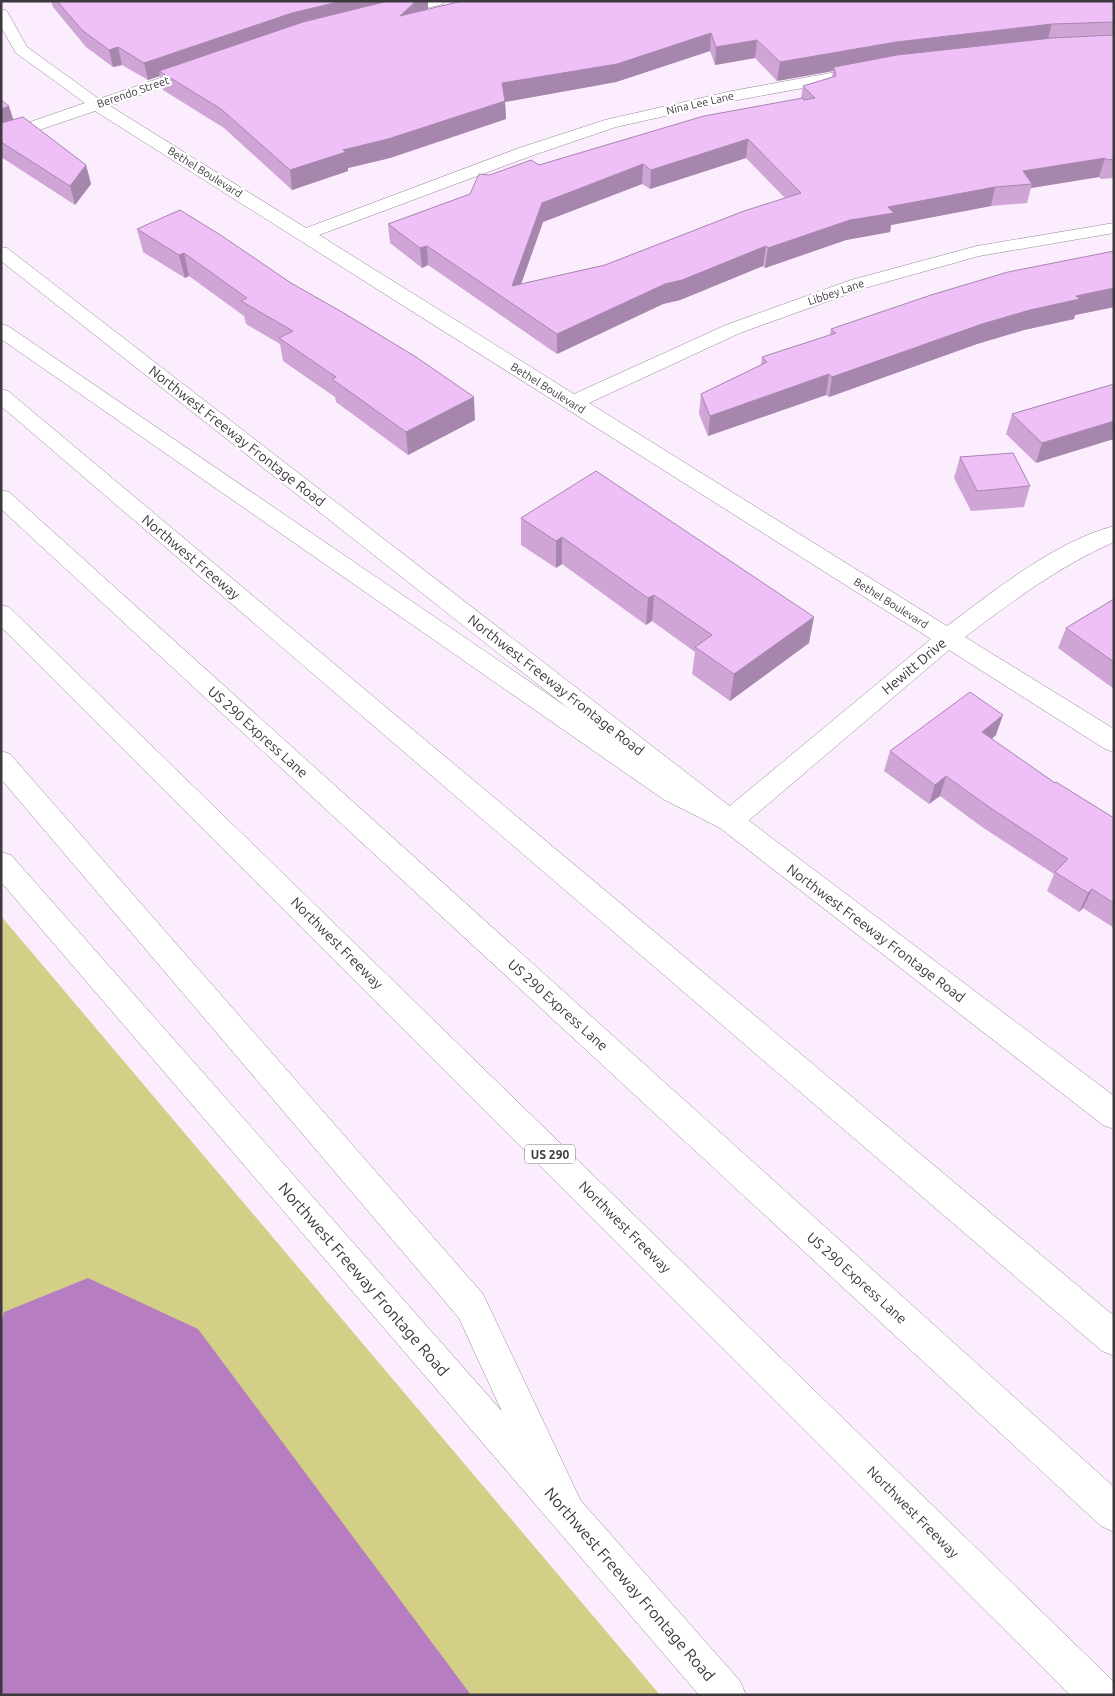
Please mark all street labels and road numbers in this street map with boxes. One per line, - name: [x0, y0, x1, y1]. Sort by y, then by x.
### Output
- street label: Berendo Street: [95, 74, 171, 110]
- street label: Nina Lee Lane: [665, 89, 735, 117]
- street label: Bethel Boulevard: [166, 144, 244, 200]
- street label: Libbey Lane: [806, 277, 866, 307]
- street label: Bethel Boulevard: [509, 360, 587, 416]
- street label: Northwest Freeway Frontage Road: [146, 362, 328, 510]
- street label: Northwest Freeway: [139, 511, 243, 603]
- street label: Bethel Boulevard: [852, 575, 930, 631]
- street label: Northwest Freeway Frontage Road: [465, 611, 647, 759]
- street label: Hewitt Drive: [879, 634, 949, 698]
- street label: US 290 Express Lane: [205, 683, 311, 781]
- street label: Northwest Freeway Frontage Road: [784, 861, 968, 1005]
- street label: Northwest Freeway: [288, 894, 386, 992]
- street label: US 290 Express Lane: [505, 956, 611, 1054]
- road number: US 290: [525, 1144, 575, 1164]
- street label: Northwest Freeway: [576, 1178, 674, 1276]
- street label: Northwest Freeway Frontage Road: [275, 1179, 453, 1379]
- street label: US 290 Express Lane: [804, 1229, 910, 1327]
- street label: Northwest Freeway: [864, 1463, 962, 1561]
- street label: Northwest Freeway Frontage Road: [541, 1484, 719, 1684]

